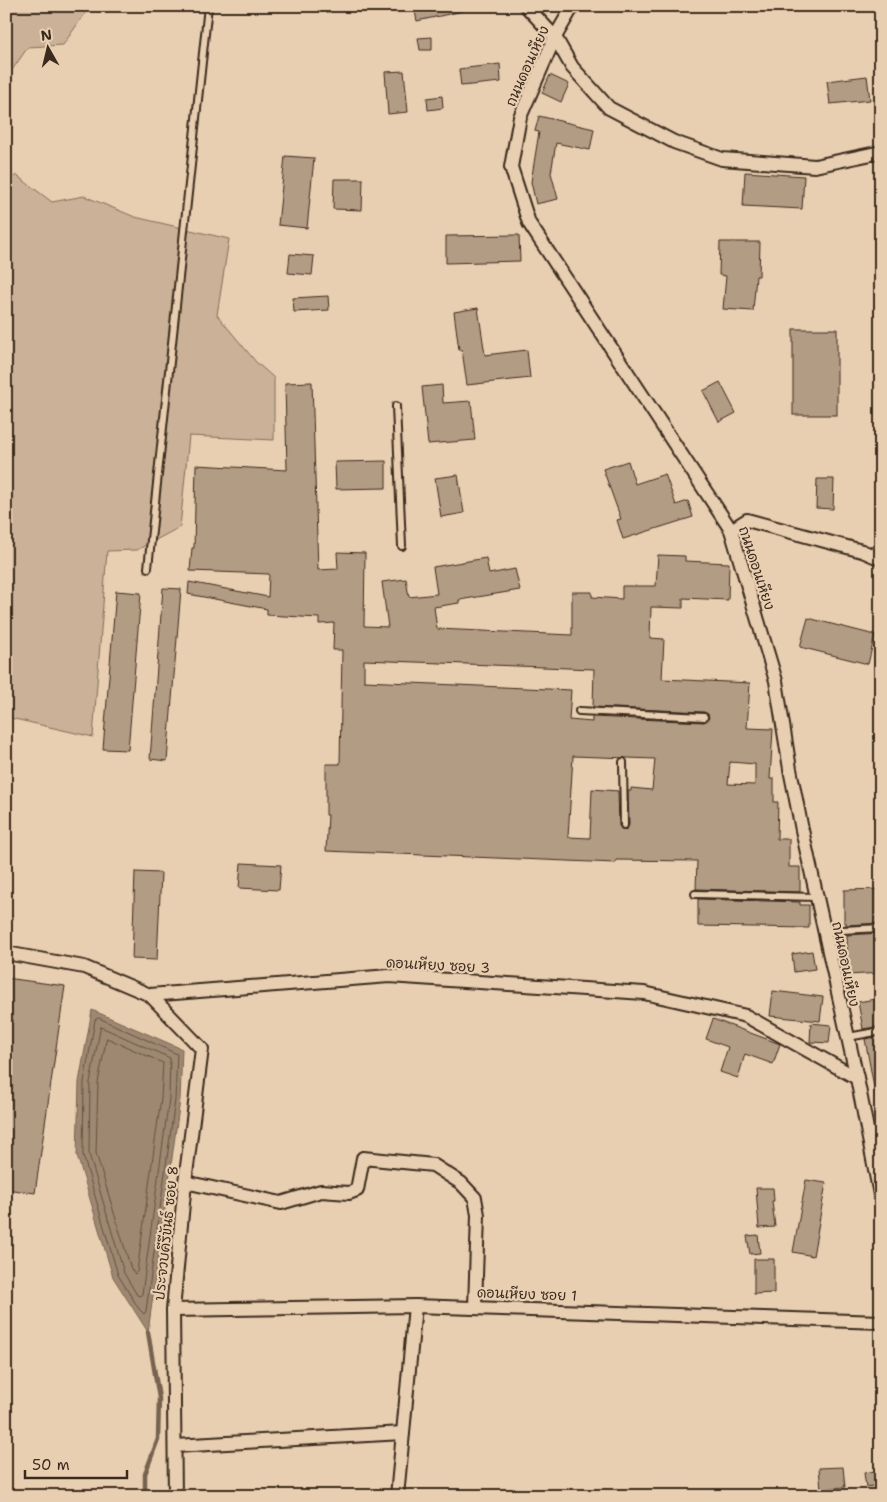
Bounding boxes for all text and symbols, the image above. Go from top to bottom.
north arrow [22,22,72,72]
street label: ถนนดอนเหียง [501,23,553,109]
text: N [39,25,53,45]
street label: ถนนดอนเหียง [735,524,779,612]
street label: ถนนดอนเหียง [828,920,864,1008]
street label: ดอนเหียง ซอย 3 [385,953,491,977]
street label: ประจวบคีรีขันธ์ ซอย 8 [150,1165,182,1301]
street label: ดอนเหียง ซอย 1 [477,1283,577,1305]
scale bar [25,1447,128,1479]
text: 50 m [32,1455,70,1475]

